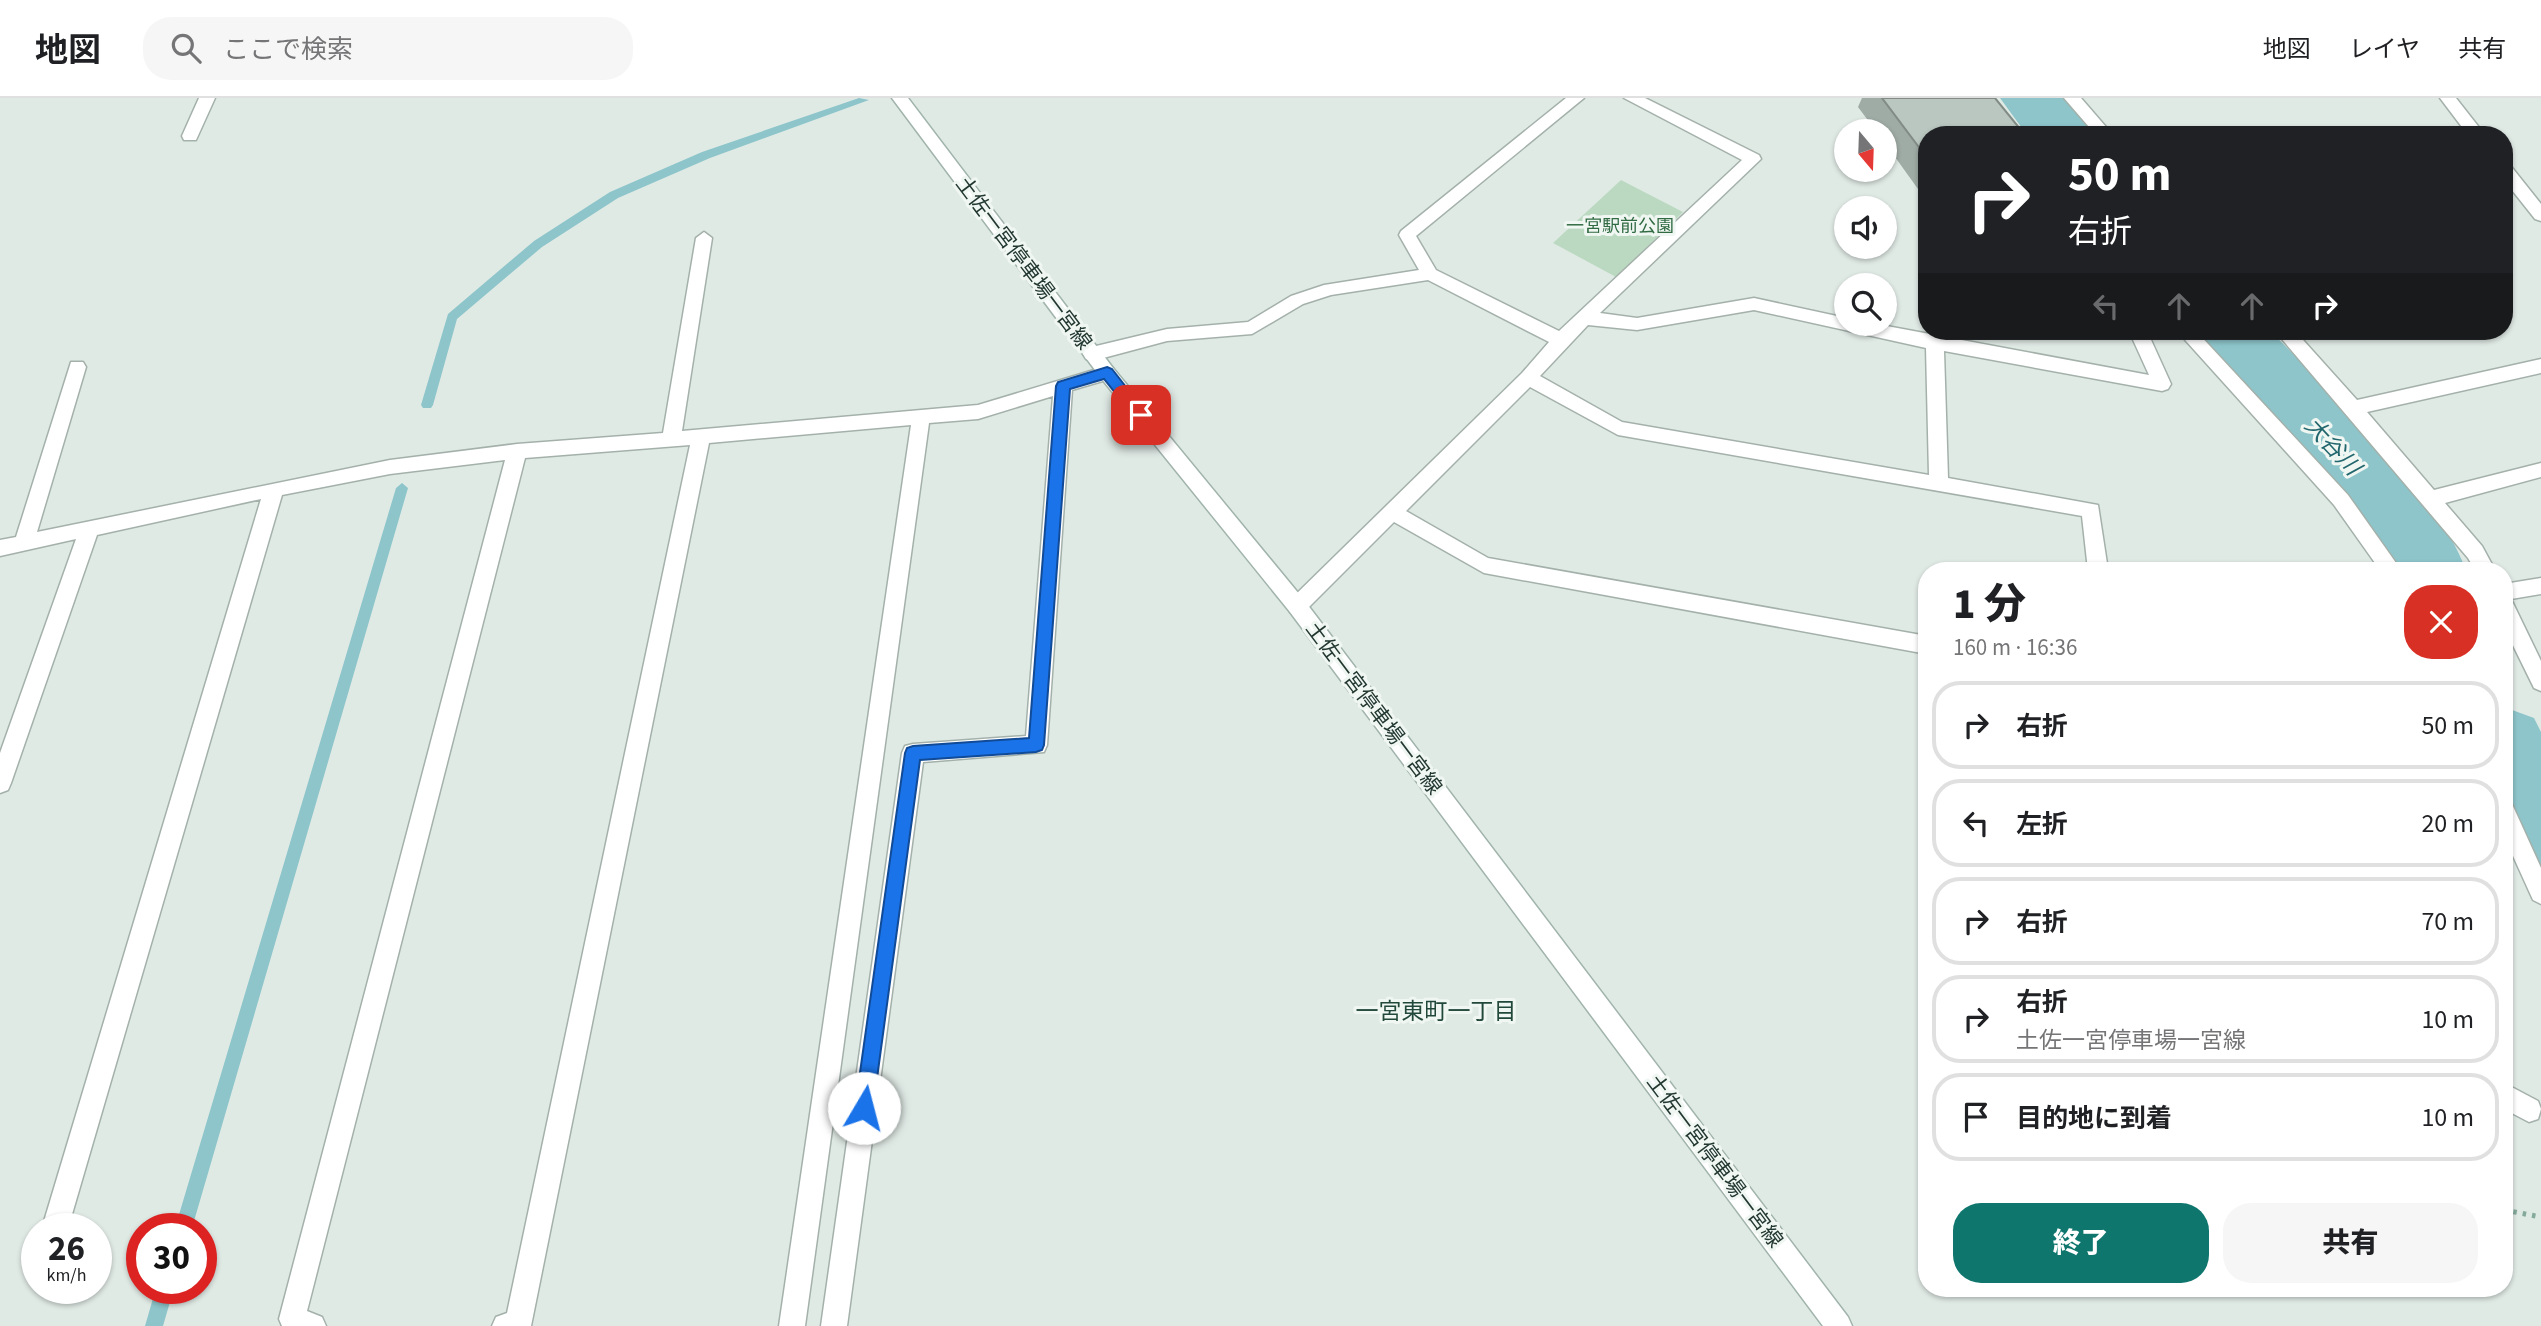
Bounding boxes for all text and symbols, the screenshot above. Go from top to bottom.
search box [143,17,633,80]
text: 地図 [35,27,101,74]
icon: search [167,29,205,67]
text: ここで検索 [223,31,353,68]
text: 地図 [2263,32,2311,67]
text: レイヤ [2349,32,2420,67]
text: 共有 [2458,32,2506,67]
north arrow [1834,119,1897,182]
map controls [1834,119,1897,336]
text: 50 m [2068,140,2172,210]
icon: right [1953,154,2044,245]
street label: 土佐一宮停車場一宮線 [949,170,1099,356]
button: sound [1834,196,1897,259]
text: 右折 [2068,209,2132,255]
park label: 一宮駅前公園 [1566,214,1674,239]
button: search [1834,273,1897,336]
icon: left [2087,287,2125,325]
icon: ahead [2160,287,2198,325]
icon: ahead [2233,287,2271,325]
icon: right [2306,287,2344,325]
pin [1111,385,1171,445]
icon: arrive [1122,396,1160,434]
water label: 大谷川 [2297,410,2370,485]
text: 1 分 [1953,575,2026,635]
button: close [2404,585,2478,659]
street label: 土佐一宮停車場一宮線 [1299,615,1449,801]
text: 160 m · 16:36 [1953,631,2077,664]
icon: right [1957,706,1995,744]
text: 50 m [2421,707,2474,744]
text: 右折 [2016,708,2068,745]
icon: left [1957,804,1995,842]
text: 20 m [2421,805,2474,842]
text: 左折 [2016,806,2068,843]
icon: right [1957,902,1995,940]
text: 70 m [2421,903,2474,940]
text: 右折 [2016,904,2068,941]
text: 右折 [2016,984,2068,1021]
district label: 一宮東町一丁目 [1356,995,1517,1028]
icon: right [1957,1000,1995,1038]
text: 10 m [2421,1001,2474,1038]
text: 土佐一宮停車場一宮線 [2016,1024,2246,1057]
street label: 土佐一宮停車場一宮線 [1640,1068,1790,1254]
position arrow [827,1071,901,1145]
icon: arrive [1957,1098,1995,1136]
text: 10 m [2421,1099,2474,1136]
text: 目的地に到着 [2016,1100,2172,1137]
button: 終了 [1953,1203,2209,1283]
button: 共有 [2223,1203,2478,1283]
speed limit sign: 30 [126,1213,217,1304]
text: 26 [48,1224,85,1274]
text: km/h [47,1263,86,1288]

